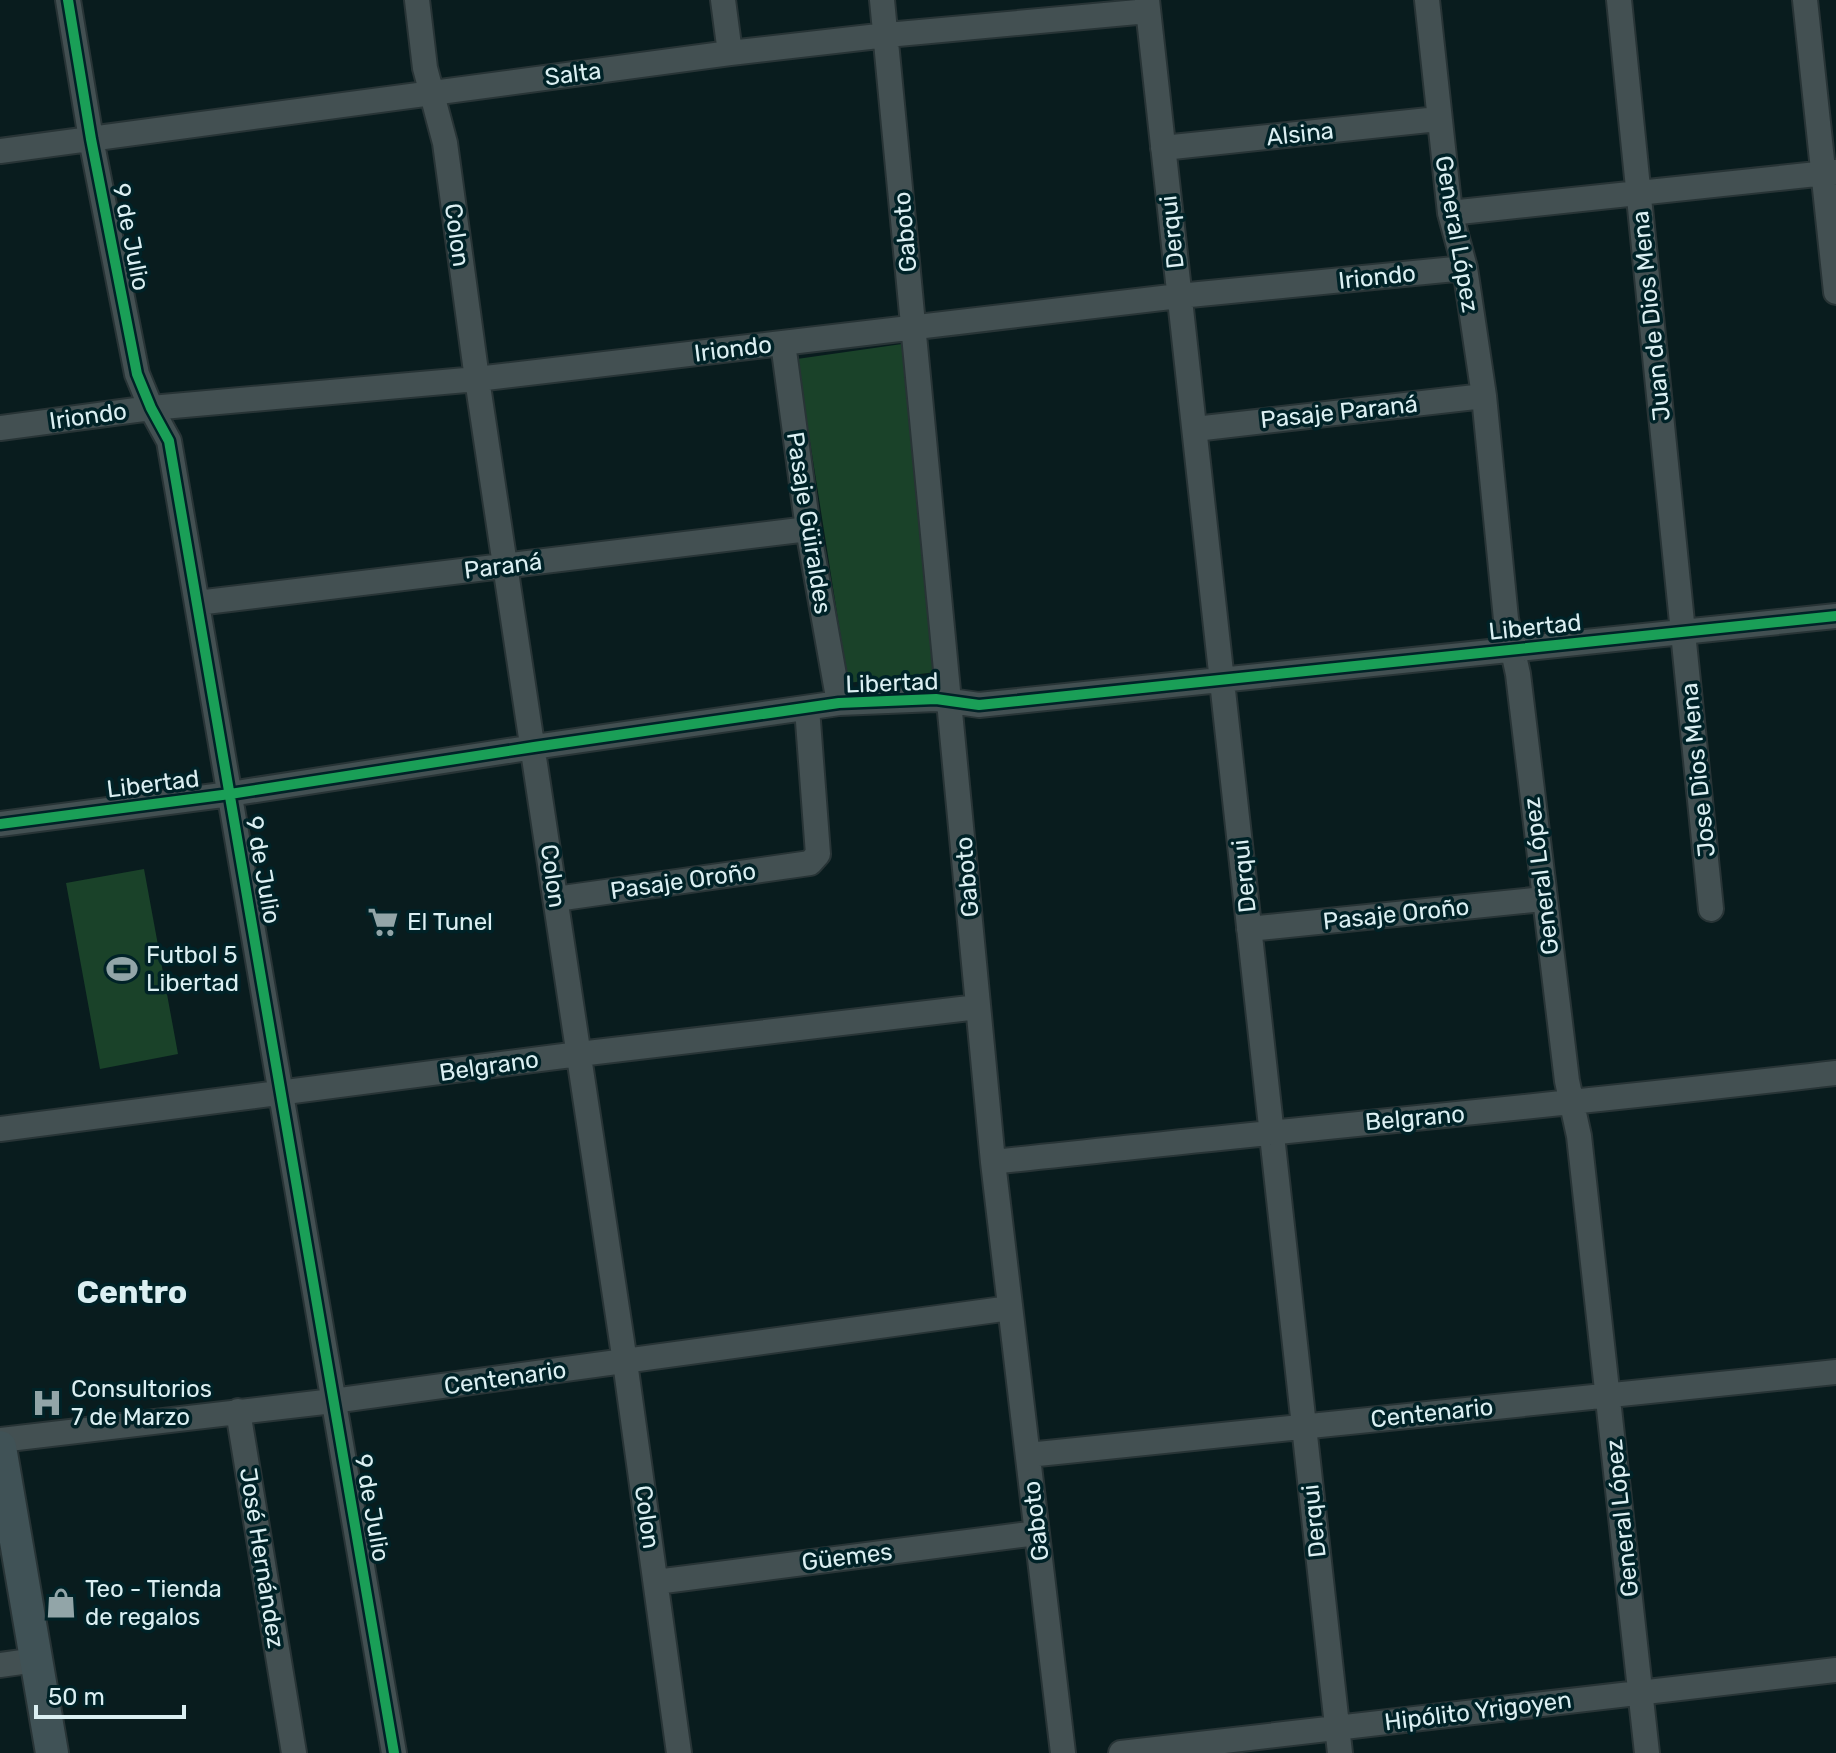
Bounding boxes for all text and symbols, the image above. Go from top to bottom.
street label: Salta [543,57,603,91]
street label: Alsina [1265,117,1335,151]
street label: General López [1429,153,1485,315]
street label: 9 de Julio [107,181,155,293]
street label: Gaboto [888,191,922,273]
street label: Derqui [1154,194,1190,270]
street label: Colon [439,201,475,269]
street label: Juan de Dios Mena [1626,209,1676,423]
street label: Iriondo [1337,259,1417,295]
street label: Iriondo [693,330,773,368]
street label: Pasaje Paraná [1259,390,1419,434]
street label: Iriondo [48,397,128,435]
street label: Pasaje Güiraldes [781,430,837,616]
street label: Paraná [462,547,544,585]
street label: Libertad [1487,608,1583,646]
street label: Libertad [845,667,939,699]
street label: Jose Dios Mena [1675,681,1721,859]
street label: Libertad [105,764,201,804]
street label: General López [1517,796,1565,956]
street label: 9 de Julio [240,814,286,926]
street label: Gaboto [950,836,984,918]
street label: Derqui [1226,838,1262,914]
street label: Colon [535,842,571,910]
street label: Pasaje Oroño [608,857,758,905]
street label: Pasaje Oroño [1322,892,1470,936]
supermarket icon: El Tunel [366,905,400,939]
place label: El Tunel [407,908,493,936]
place label: Futbol 5 Libertad [146,941,239,997]
sports icon: Futbol 5 Libertad [105,952,139,986]
street label: Belgrano [437,1045,541,1087]
street label: Belgrano [1364,1100,1466,1136]
district label: Centro [77,1273,187,1311]
street label: Centenario [442,1356,568,1400]
place label: Consultorios 7 de Marzo [71,1375,212,1431]
hospital icon: Consultorios 7 de Marzo [30,1386,64,1420]
street label: Centenario [1369,1393,1495,1433]
street label: General López [1600,1438,1644,1598]
street label: 9 de Julio [349,1452,395,1564]
street label: José Hernández [234,1466,290,1650]
street label: Gaboto [1017,1479,1055,1563]
street label: Colon [629,1483,665,1551]
street label: Derqui [1296,1483,1332,1559]
street label: Güemes [800,1538,894,1576]
place label: Teo - Tienda de regalos [85,1575,222,1631]
shop icon: Teo - Tienda de regalos [44,1586,78,1620]
scale bar [36,1669,184,1719]
text: 50 m [48,1683,105,1711]
street label: Hipólito Yrigoyen [1383,1686,1573,1736]

